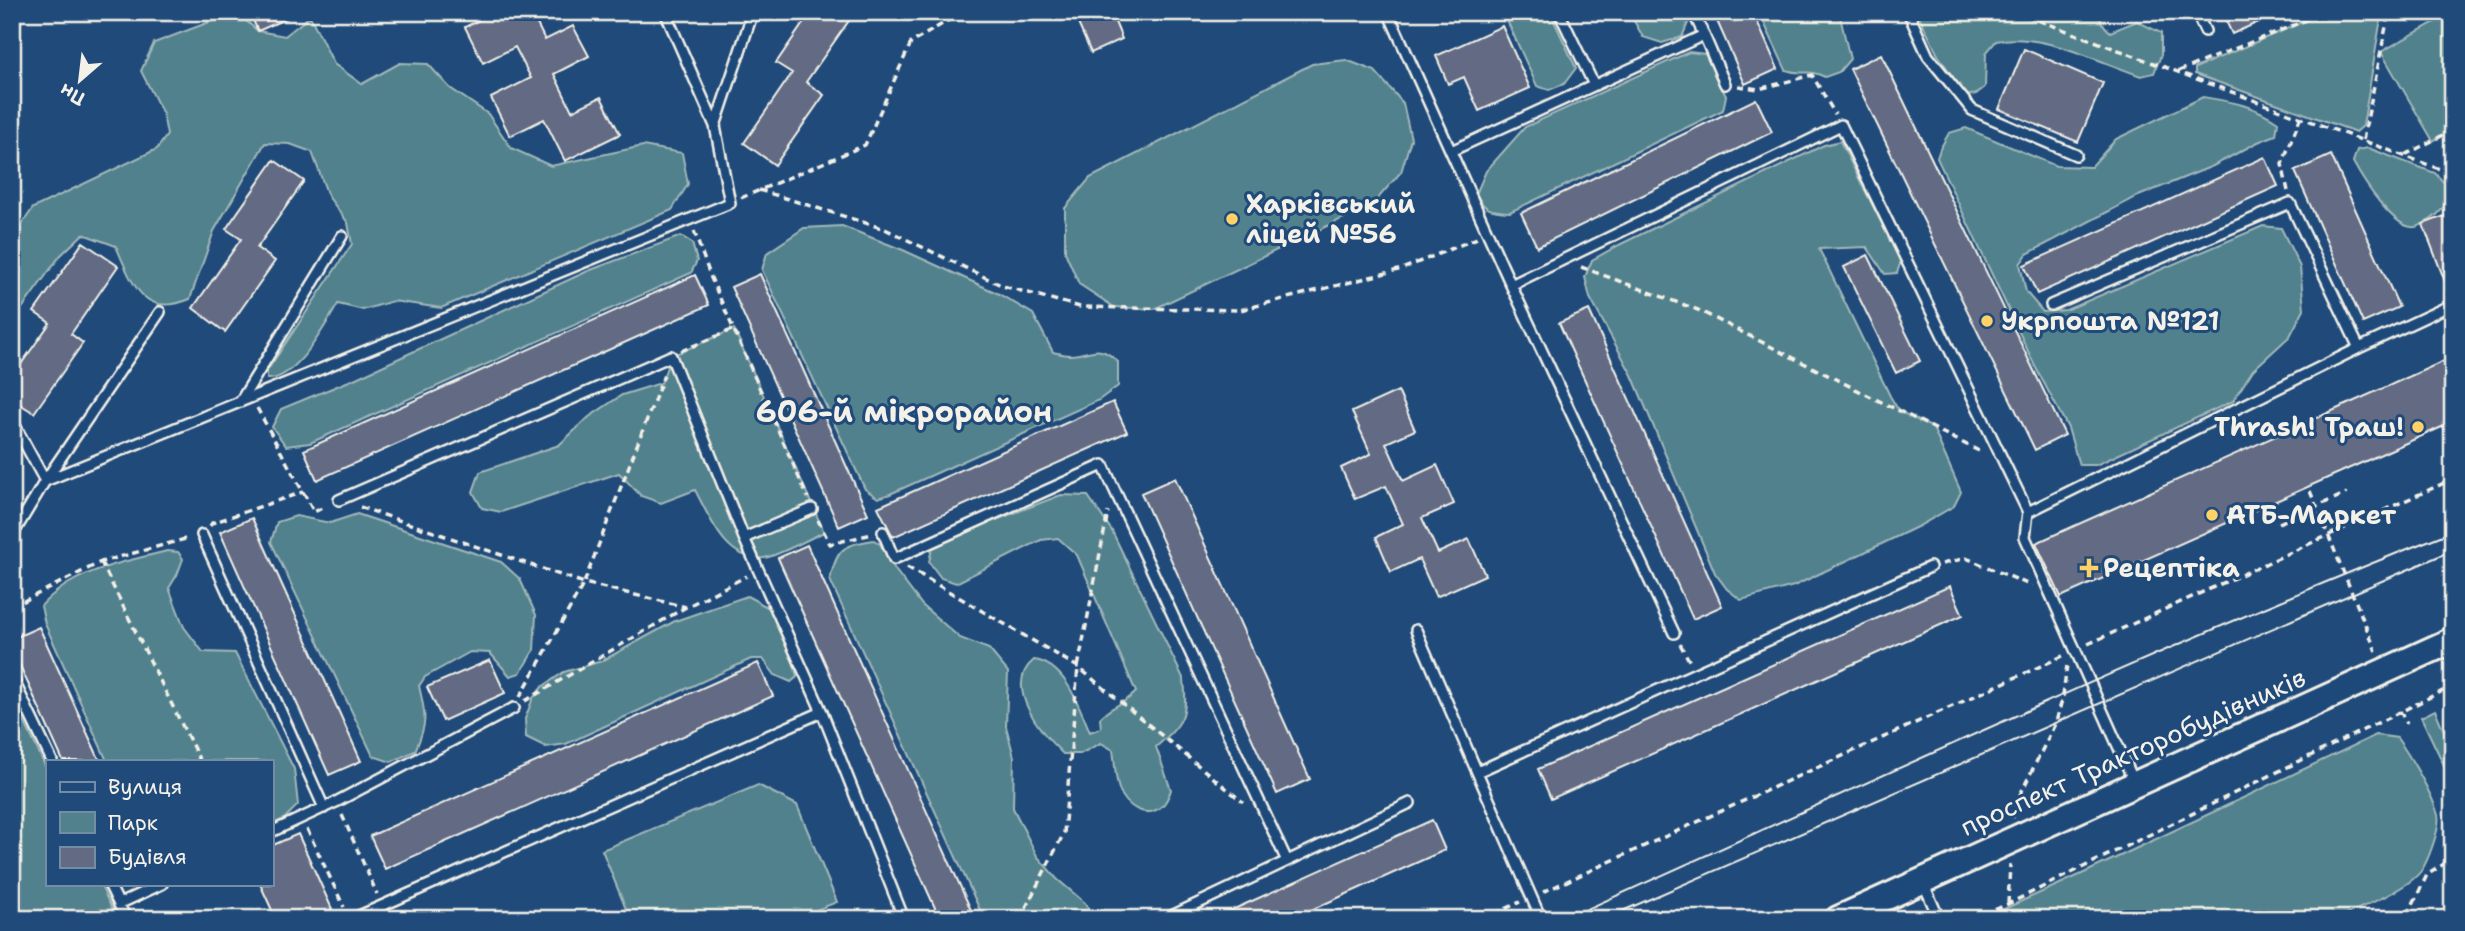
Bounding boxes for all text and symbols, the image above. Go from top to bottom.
north arrow [46,46,116,116]
text: Пн [55,78,89,111]
place label: Харківський ліцей №56 [1246,186,1415,251]
marker: Харківський ліцей №56 [1224,211,1240,227]
place label: Укрпошта №121 [2001,303,2220,338]
marker: Укрпошта №121 [1979,313,1995,329]
district label: 606-й мікрорайон [756,391,1052,432]
place label: Thrash! Траш! [2214,409,2404,444]
marker: Thrash! Траш! [2410,419,2426,435]
place label: АТБ-Маркет [2226,497,2396,532]
marker: АТБ-Маркет [2204,507,2220,523]
place label: Рецептіка [2103,550,2240,585]
marker: Рецептіка [2081,560,2097,576]
street label: проспект Тракторобудівників [1954,659,2311,844]
legend [46,760,273,886]
text: Вулиця [108,773,182,801]
text: Парк [108,809,158,837]
text: Будівля [108,843,187,871]

